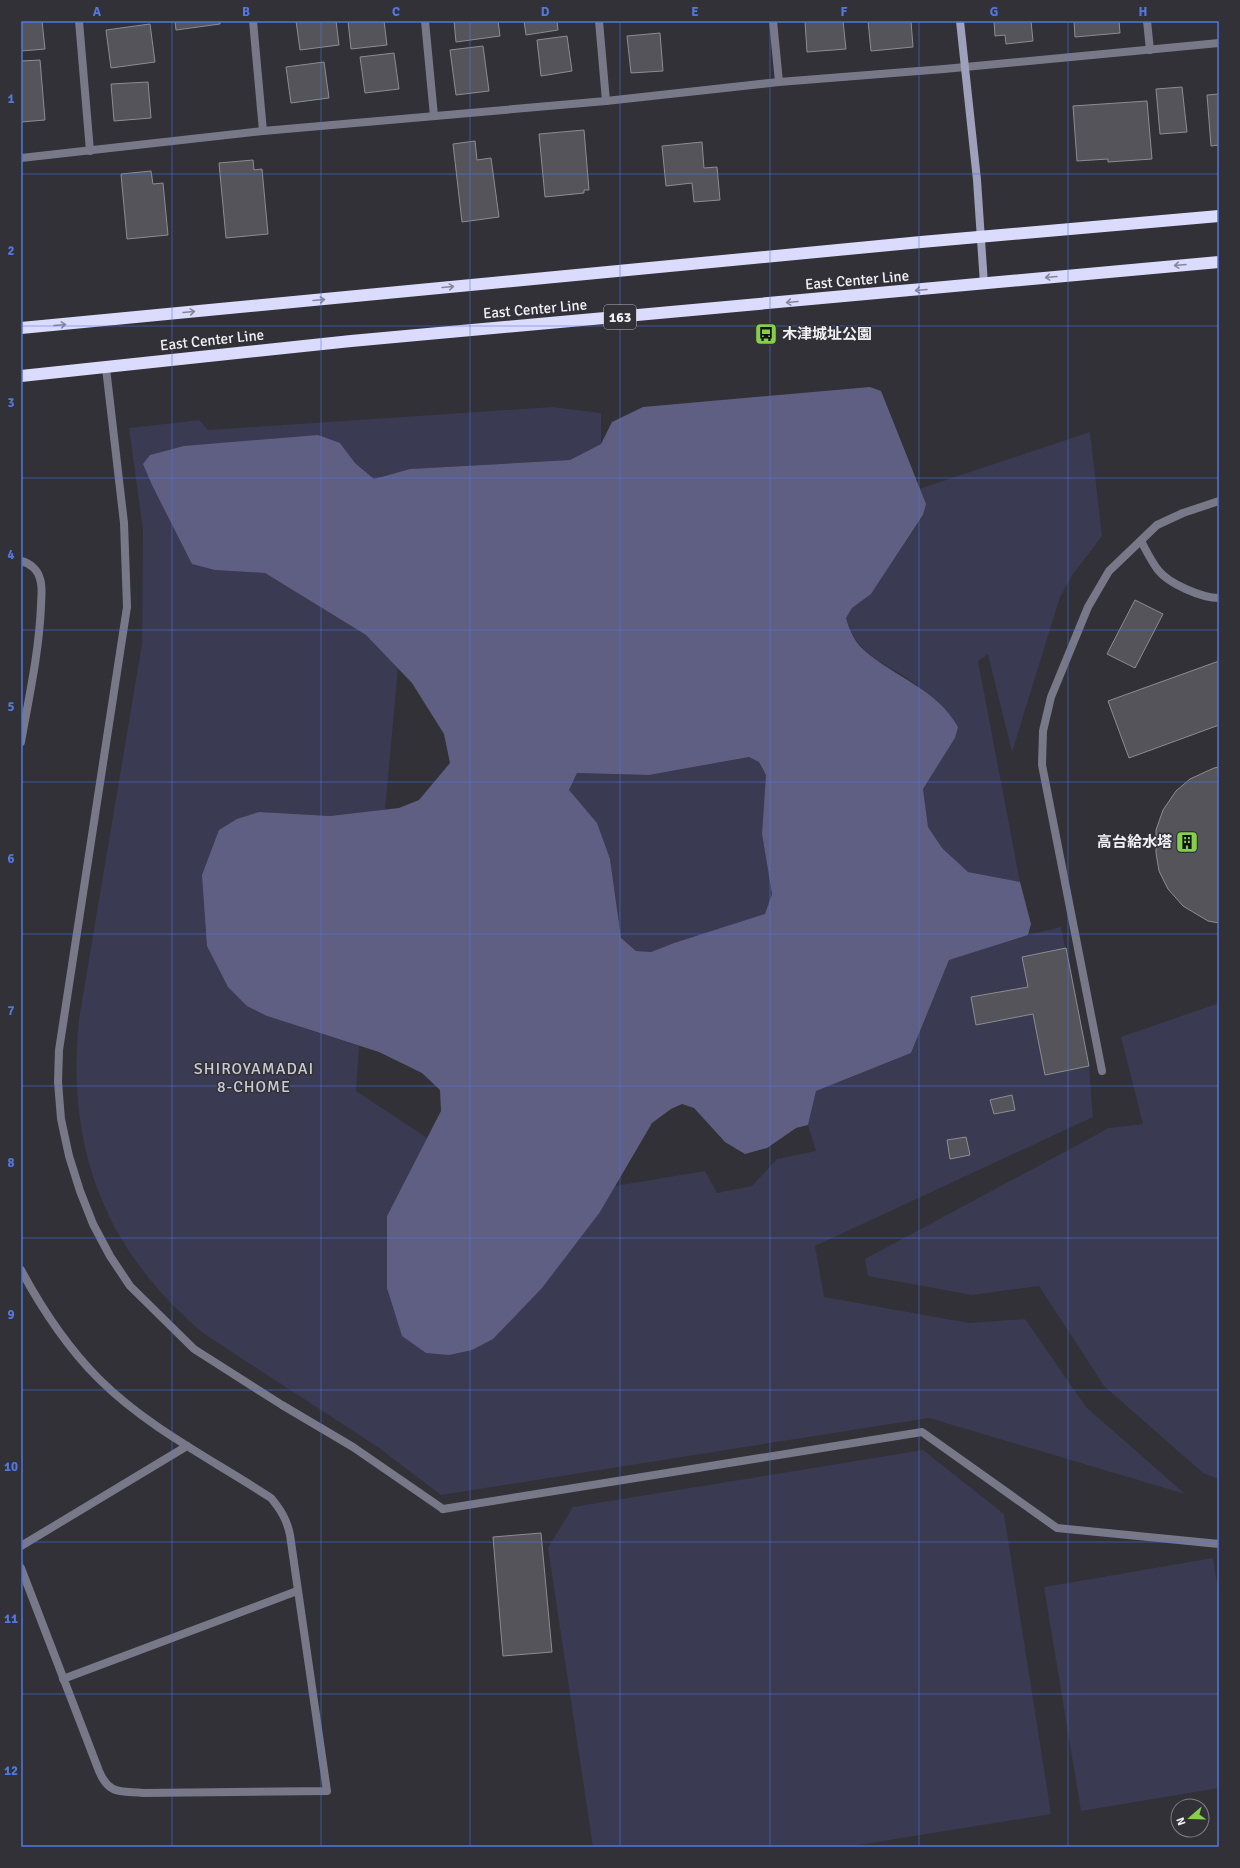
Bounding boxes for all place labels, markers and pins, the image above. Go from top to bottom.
bus stop icon: 木津城址公園 [753,321,779,347]
place label: 木津城址公園 [782,325,872,343]
building icon: 高台給水塔 [1174,829,1200,855]
place label: 高台給水塔 [1097,833,1172,851]

